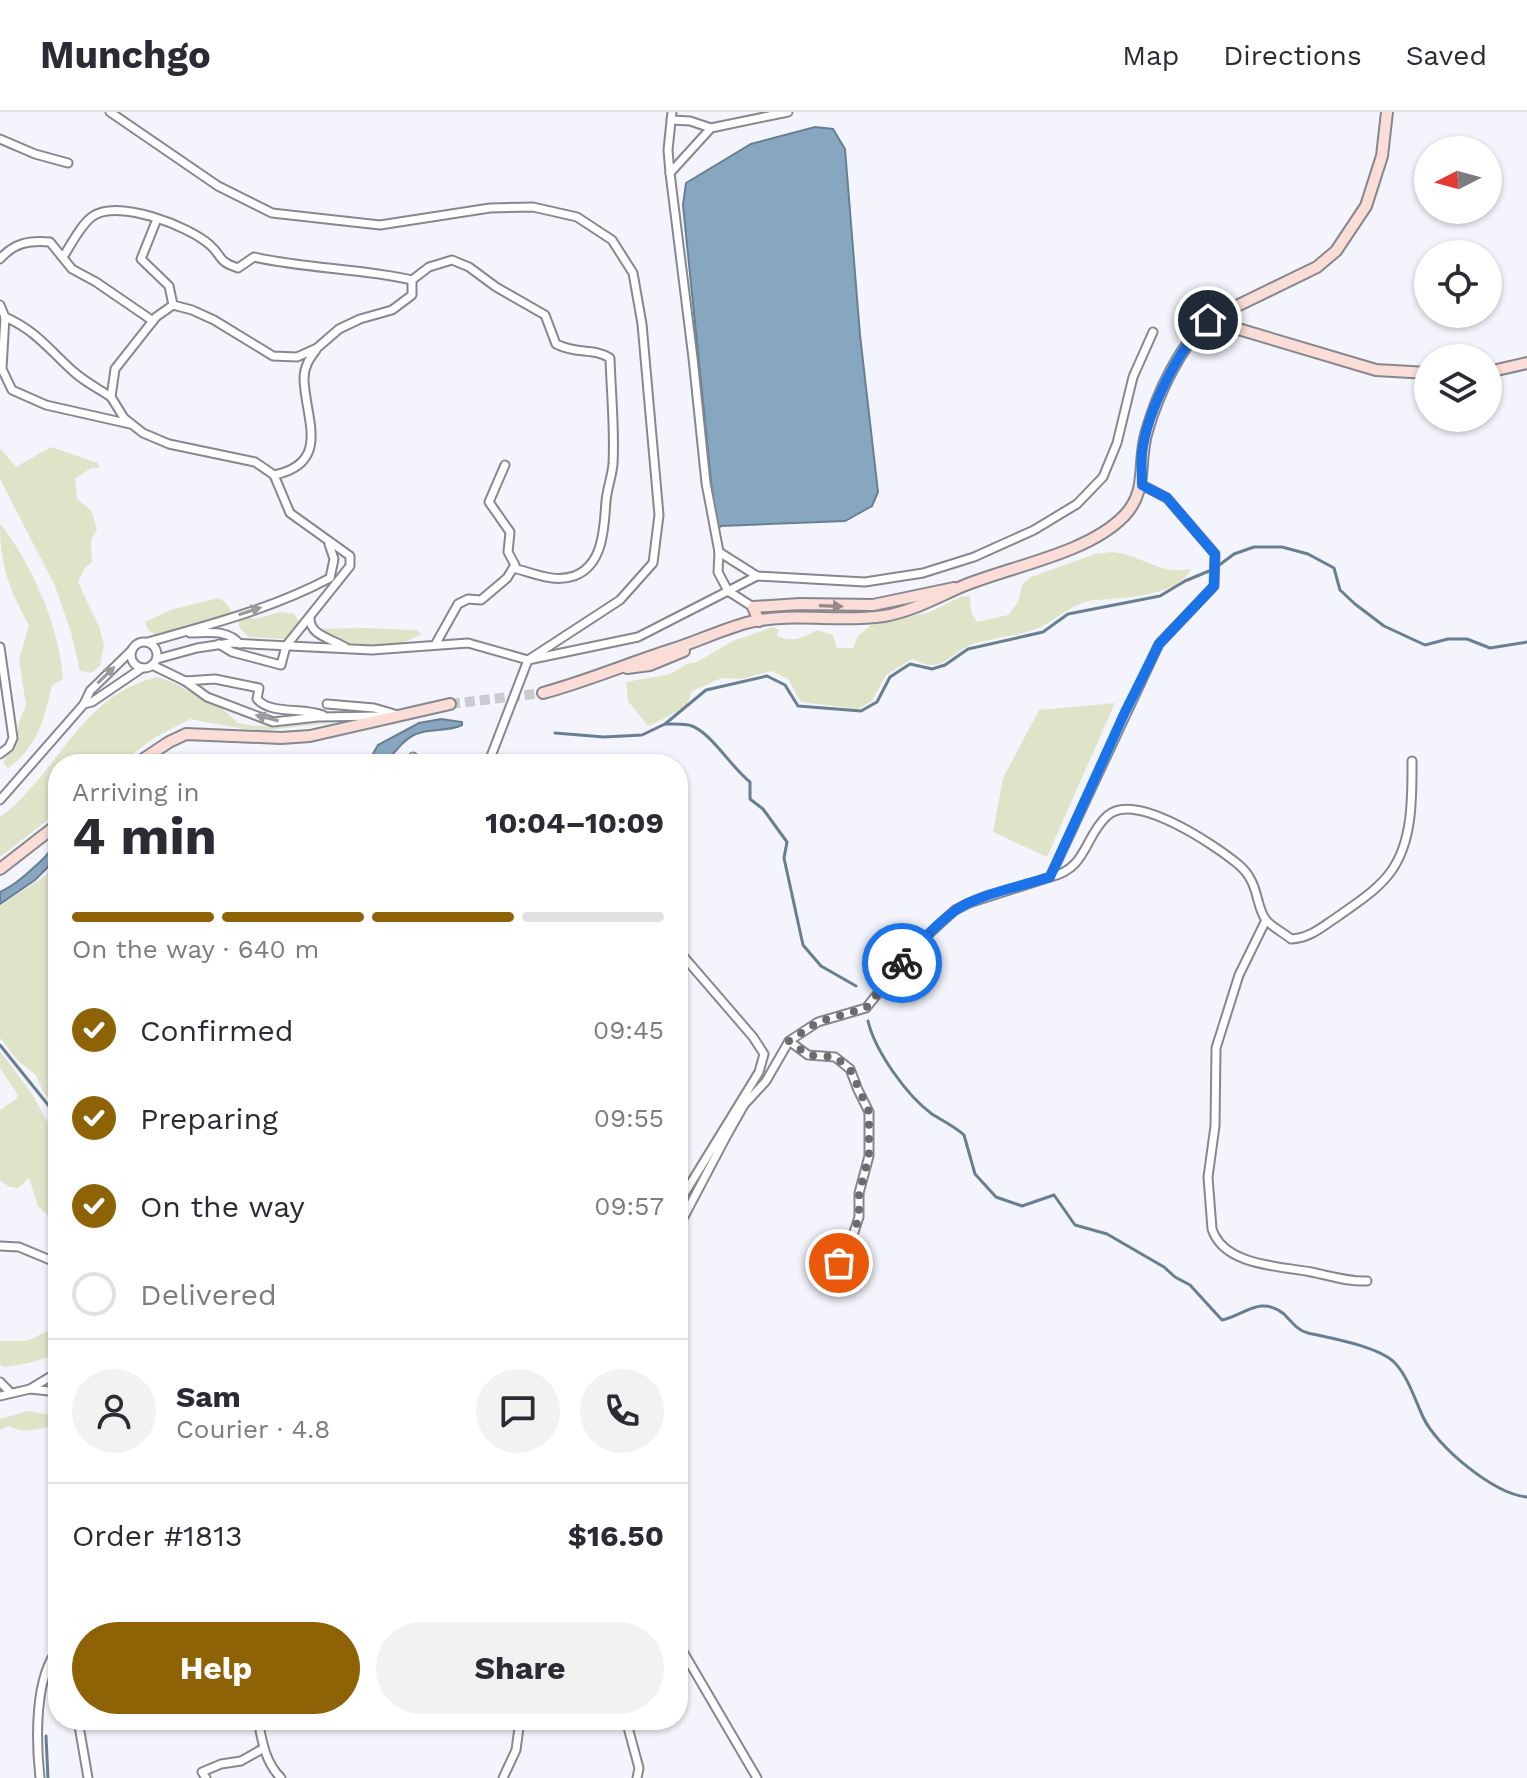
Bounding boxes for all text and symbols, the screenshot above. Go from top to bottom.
text: Munchgo [40,33,211,77]
text: Map [1122,39,1179,72]
text: Directions [1223,39,1362,72]
text: Saved [1406,39,1487,72]
north arrow [1414,136,1502,224]
map controls [1414,136,1502,432]
button: locate [1414,240,1502,328]
pin [1174,286,1242,354]
icon: home [1186,298,1230,342]
button: layers [1414,344,1502,432]
one-way arrow [819,599,844,612]
one-way arrow [238,604,262,616]
one-way arrow [96,667,115,685]
one-way arrow [254,711,279,723]
text: Arriving in [72,777,200,807]
text: 10:04–10:09 [485,805,664,840]
text: 4 min [72,806,217,867]
courier [862,923,942,1003]
text: On the way · 640 m [72,934,319,964]
icon: bike [880,941,924,985]
icon: check [72,1008,116,1052]
text: Confirmed [140,1013,294,1048]
text: 09:45 [593,1015,664,1045]
icon: check [72,1096,116,1140]
text: Preparing [140,1101,278,1136]
text: 09:55 [594,1103,664,1133]
icon: check [72,1184,116,1228]
text: On the way [140,1189,305,1224]
text: 09:57 [594,1191,664,1221]
pin [805,1229,873,1297]
icon: bag [817,1241,861,1285]
text: Delivered [140,1277,277,1312]
button: person [72,1369,156,1453]
button: chat [476,1369,560,1453]
button: phone [580,1369,664,1453]
text: Sam [176,1379,241,1414]
text: Courier · 4.8 [176,1414,330,1444]
text: Order #1813 [72,1518,243,1553]
text: $16.50 [568,1518,664,1553]
button: Help [72,1622,360,1714]
button: Share [376,1622,664,1714]

